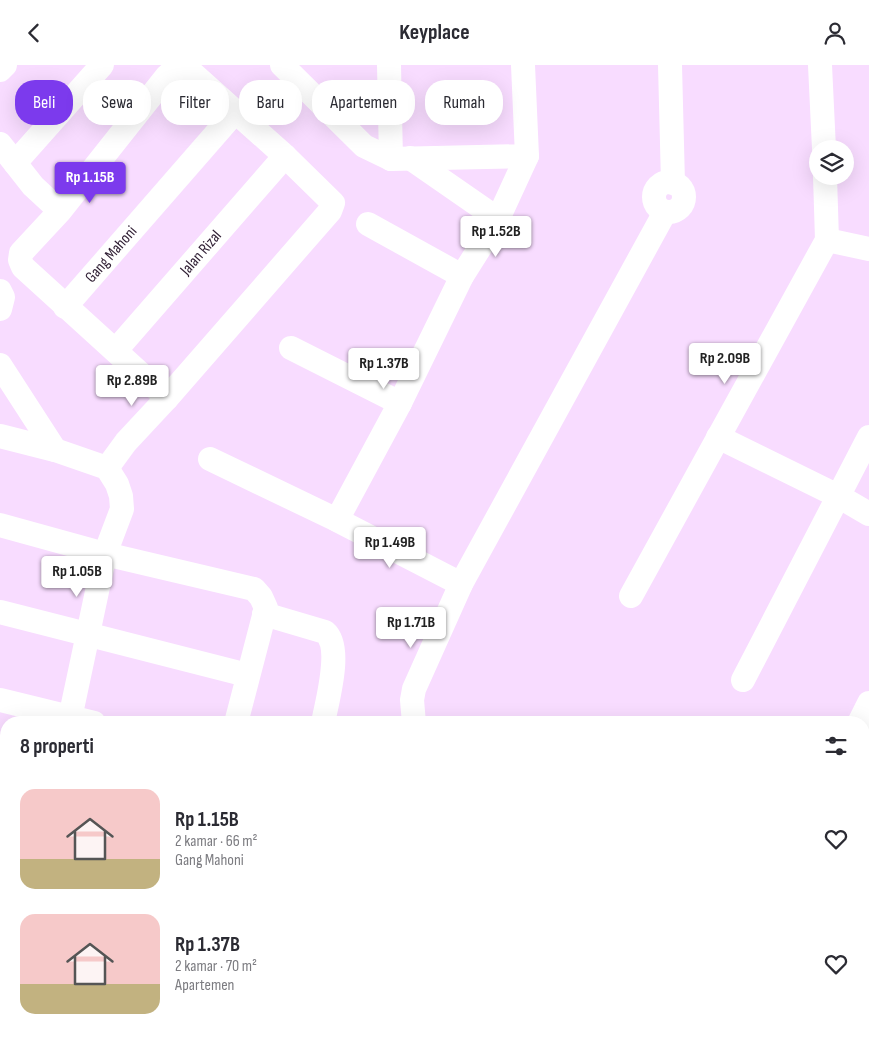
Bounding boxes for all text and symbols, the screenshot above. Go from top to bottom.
icon: back [20,19,48,47]
text: Keyplace [399,19,470,46]
icon: person [821,19,849,47]
chip: Beli [15,80,73,125]
chip: Sewa [83,80,151,125]
chip: Filter [161,80,229,125]
chip: Baru [239,80,302,125]
chip: Apartemen [312,80,415,125]
chip: Rumah [425,80,503,125]
map controls [809,140,854,185]
button: layers [809,140,854,185]
pin: Rp 1.15B [38,161,142,204]
text: Rp 1.15B [66,168,114,187]
pin: Rp 1.52B [444,215,548,258]
street label: Gang Mahoni [81,222,141,286]
text: Rp 1.52B [471,222,521,241]
street label: Jalan Rizal [175,226,225,280]
pin: Rp 2.09B [673,343,777,385]
pin: Rp 1.37B [332,347,436,390]
text: Rp 2.09B [700,349,750,368]
text: Rp 1.37B [359,354,409,373]
pin: Rp 2.89B [80,365,184,407]
text: Rp 2.89B [107,371,157,390]
pin: Rp 1.49B [338,527,442,569]
text: Rp 1.49B [365,533,415,552]
pin: Rp 1.05B [25,555,129,598]
text: Rp 1.05B [52,562,102,581]
pin: Rp 1.71B [359,607,463,649]
text: Rp 1.71B [387,613,435,632]
icon: filters [822,732,850,760]
text: 8 properti [20,734,94,759]
text: Rp 1.15B [175,807,239,832]
icon: home [60,809,120,869]
icon: heart [822,825,850,853]
text: 2 kamar · 66 m² [175,832,258,851]
text: Gang Mahoni [175,851,244,870]
text: Rp 1.37B [175,932,240,957]
icon: home [60,934,120,994]
icon: heart [822,950,850,978]
text: 2 kamar · 70 m² [175,957,257,976]
text: Apartemen [175,976,234,995]

